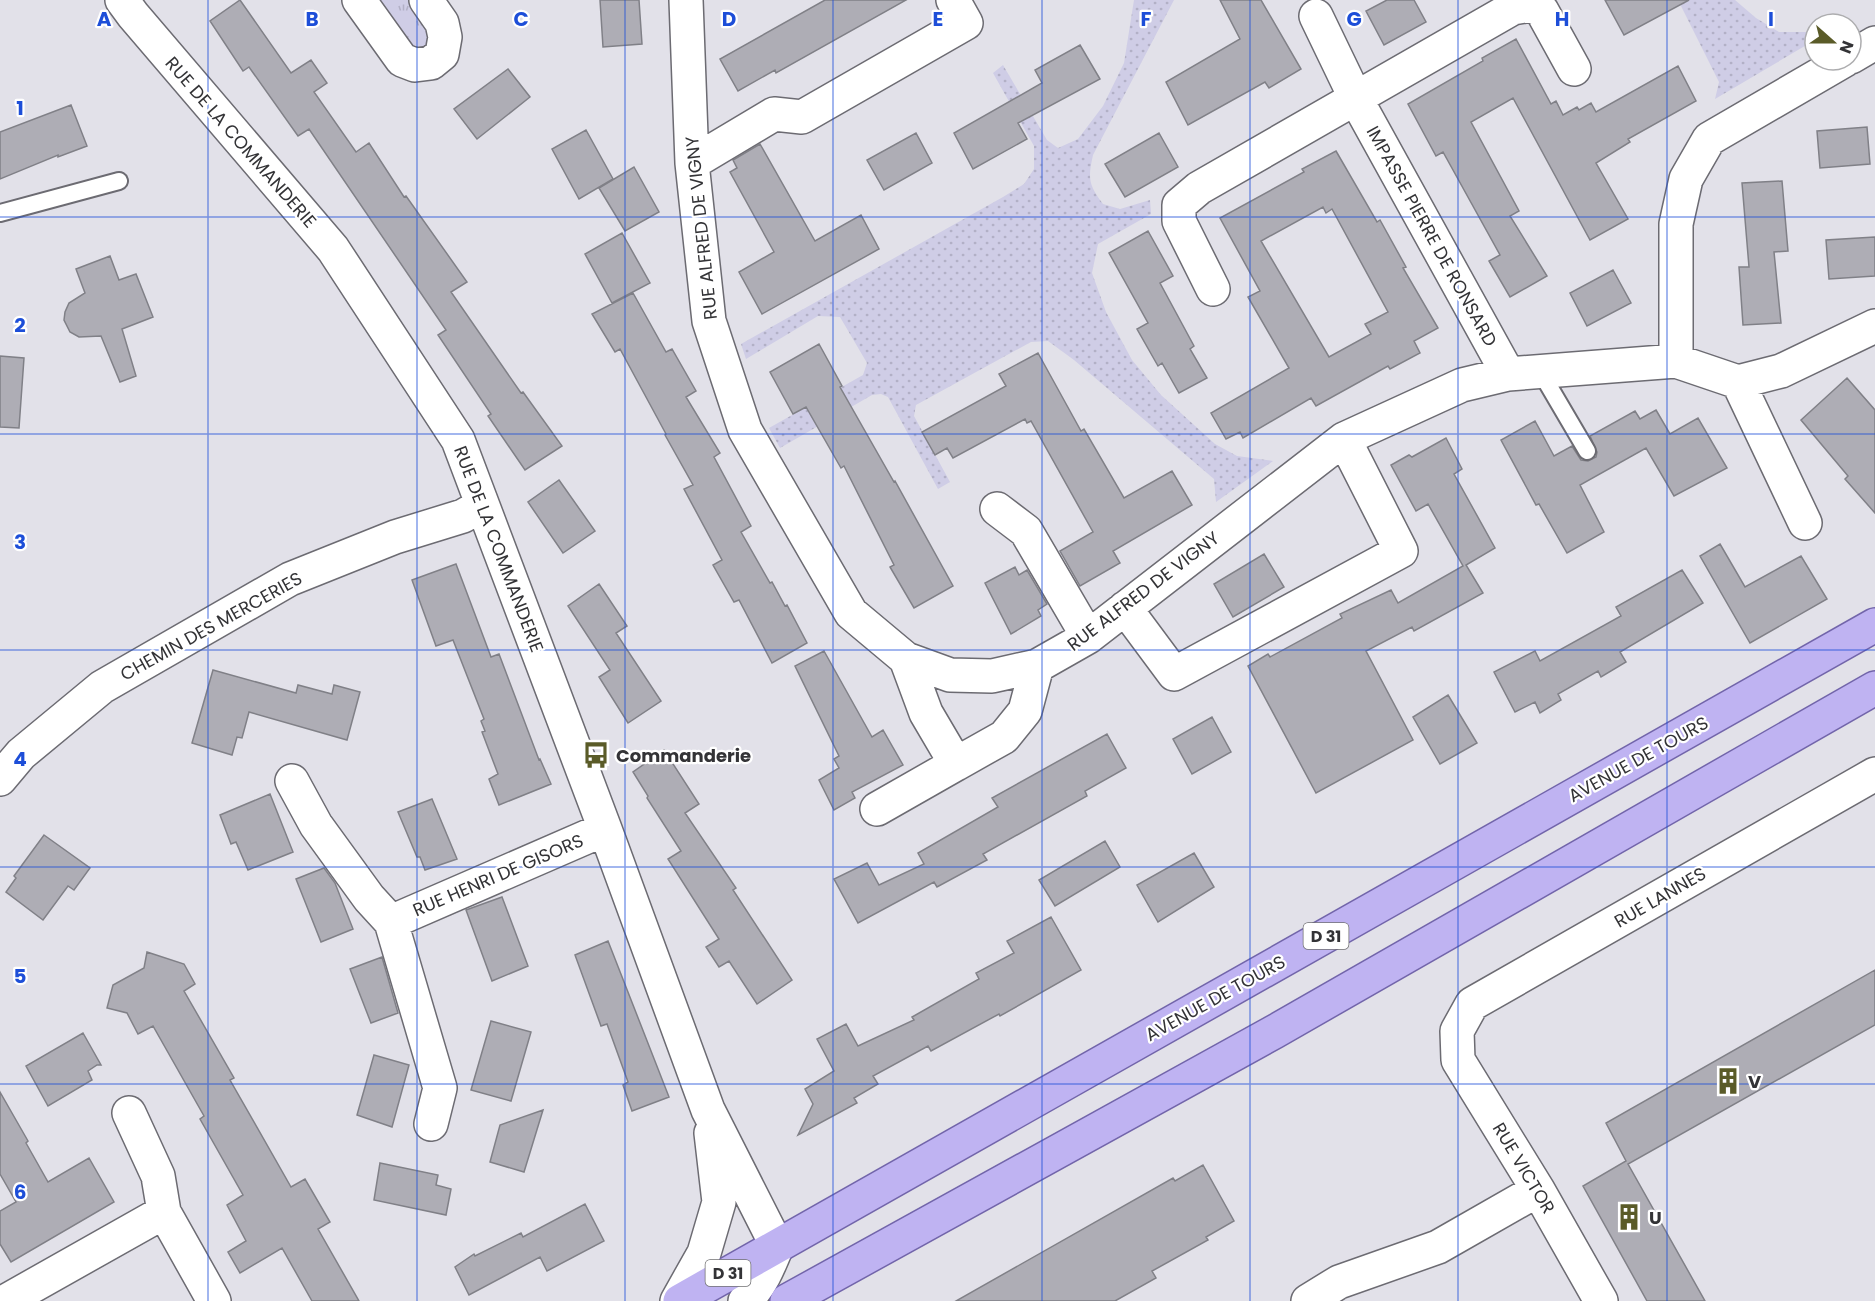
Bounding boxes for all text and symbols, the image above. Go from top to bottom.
text: A [97,5,112,33]
text: B [305,5,319,33]
text: C [513,5,529,33]
text: D [722,5,736,33]
text: E [933,5,943,33]
text: F [1141,5,1152,33]
text: G [1346,5,1362,33]
text: H [1555,5,1569,33]
text: I [1768,5,1774,33]
north arrow [1803,12,1863,72]
text: N [1834,37,1859,57]
street label: RUE DE LA COMMANDERIE [160,51,322,233]
text: 1 [16,94,24,122]
street label: IMPASSE PIERRE DE RONSARD [1361,121,1503,351]
street label: RUE ALFRED DE VIGNY [679,135,723,321]
text: 2 [14,311,26,339]
street label: RUE DE LA COMMANDERIE [448,442,550,656]
street label: RUE ALFRED DE VIGNY [1062,525,1225,656]
text: 3 [14,528,26,556]
street label: CHEMIN DES MERCERIES [116,566,306,686]
street label: AVENUE DE TOURS [1563,710,1713,808]
bus stop icon: Commanderie [581,740,611,770]
place label: Commanderie [616,743,751,768]
text: 4 [13,745,27,773]
street label: RUE HENRI DE GISORS [409,828,587,922]
street label: RUE LANNES [1610,861,1710,933]
road number: D 31 [1304,923,1348,949]
street label: AVENUE DE TOURS [1140,949,1290,1047]
text: 5 [14,962,27,990]
building icon: V [1713,1066,1743,1096]
place label: V [1748,1069,1761,1094]
street label: RUE VICTOR [1487,1118,1561,1218]
text: 6 [14,1178,26,1206]
building icon: U [1614,1202,1644,1232]
place label: U [1649,1205,1662,1230]
road number: D 31 [706,1260,750,1286]

